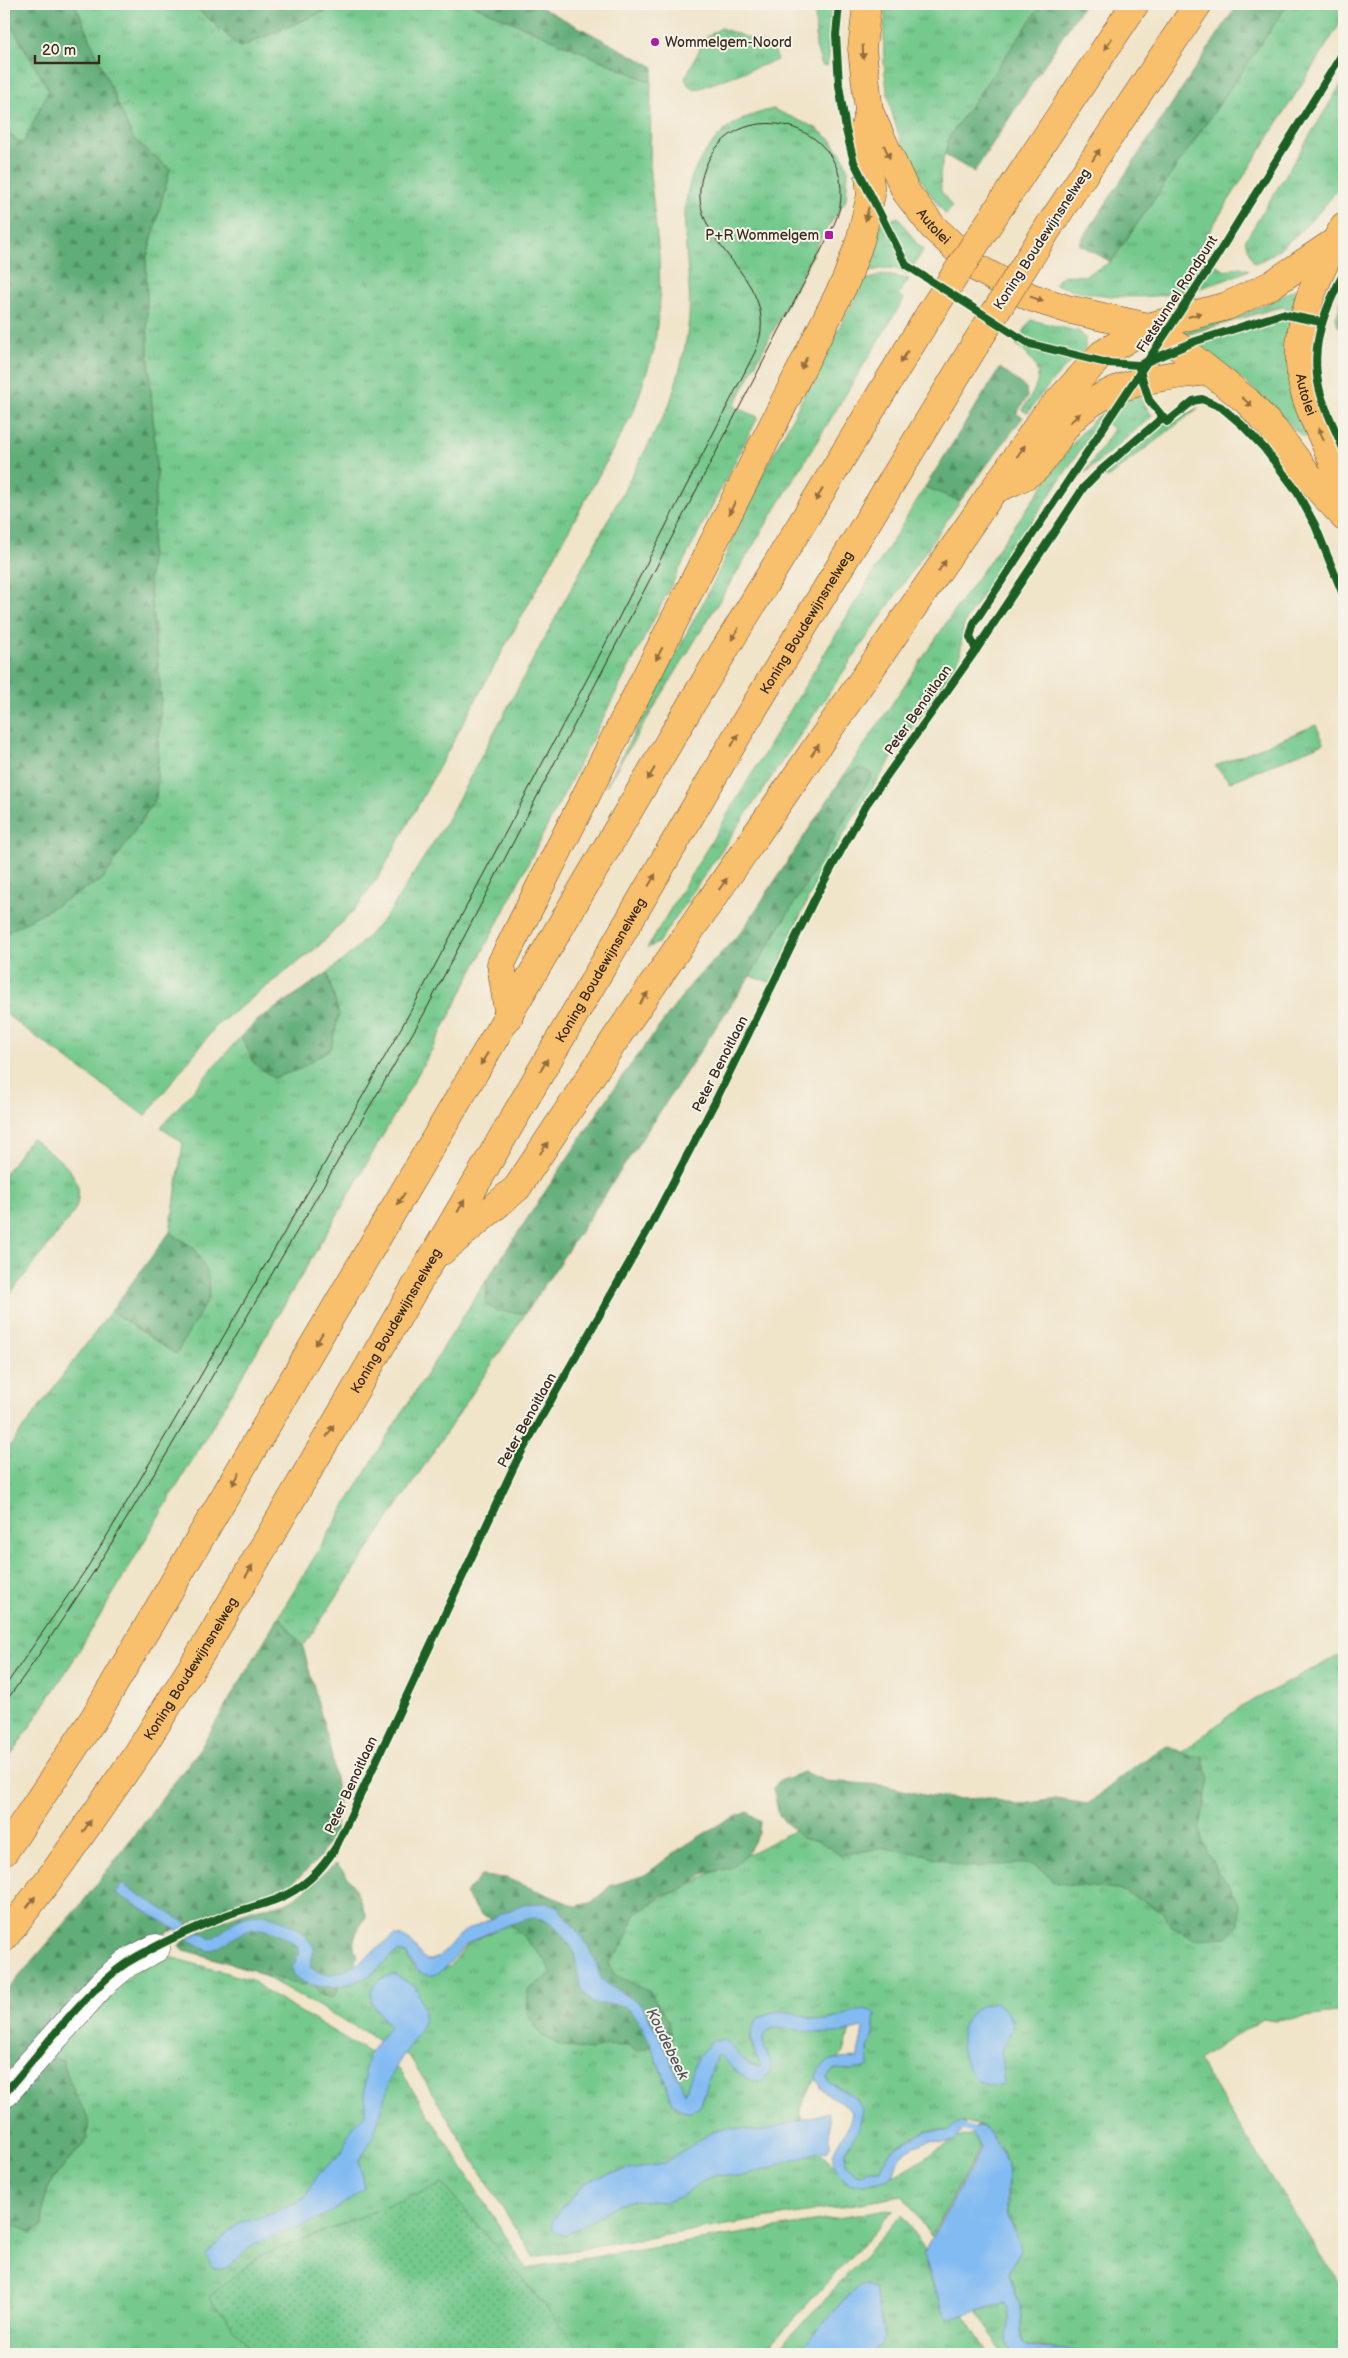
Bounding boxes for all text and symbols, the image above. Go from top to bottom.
scale bar [35,32,99,64]
place label: Wommelgem-Noord [665,34,792,51]
marker: Wommelgem-Noord [649,36,661,48]
one-way arrow [1103,38,1113,51]
text: 20 m [42,41,76,60]
one-way arrow [859,45,867,61]
one-way arrow [883,145,891,159]
one-way arrow [1091,149,1101,162]
street label: Koning Boudewijnsnelweg [990,165,1094,313]
street label: Autolei [913,205,954,248]
one-way arrow [863,206,871,221]
place label: P+R Wommelgem [705,227,819,244]
marker: P+R Wommelgem [823,229,835,241]
street label: Fietstunnel Rondpunt [1133,232,1221,356]
one-way arrow [1029,296,1044,303]
one-way arrow [1187,310,1202,318]
one-way arrow [900,350,909,363]
one-way arrow [800,356,808,370]
street label: Autolei [1292,372,1320,418]
one-way arrow [1241,396,1253,408]
one-way arrow [1069,412,1081,424]
one-way arrow [1317,426,1325,441]
one-way arrow [1016,444,1026,458]
one-way arrow [815,489,824,502]
one-way arrow [728,501,736,516]
street label: Koning Boudewijnsnelweg [756,547,856,697]
one-way arrow [937,559,947,573]
one-way arrow [730,628,739,641]
one-way arrow [655,647,663,661]
street label: Peter Benoitlaan [881,662,955,758]
one-way arrow [730,733,739,746]
one-way arrow [810,744,820,757]
one-way arrow [647,767,656,780]
one-way arrow [648,873,657,887]
one-way arrow [718,877,728,891]
street label: Koning Boudewijnsnelweg [551,894,649,1045]
one-way arrow [639,991,649,1005]
street label: Peter Benoitlaan [688,1013,752,1115]
one-way arrow [479,1053,488,1066]
one-way arrow [539,1059,548,1072]
one-way arrow [539,1141,548,1154]
one-way arrow [397,1193,406,1206]
one-way arrow [457,1199,466,1212]
street label: Koning Boudewijnsnelweg [347,1245,445,1396]
one-way arrow [314,1333,323,1346]
street label: Peter Benoitlaan [494,1370,560,1470]
one-way arrow [326,1424,335,1437]
one-way arrow [232,1473,241,1486]
one-way arrow [245,1564,253,1579]
street label: Koning Boudewijnsnelweg [140,1594,241,1743]
street label: Peter Benoitlaan [321,1733,381,1836]
one-way arrow [82,1820,92,1833]
one-way arrow [26,1896,37,1909]
water label: Koudebeek [642,2005,693,2083]

